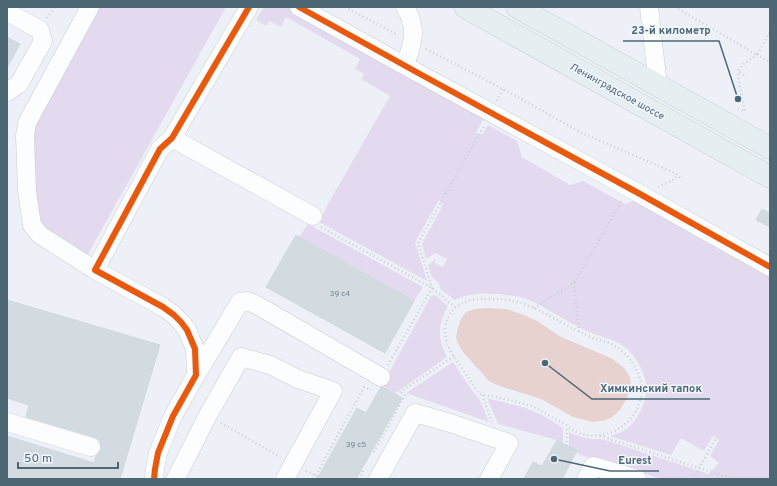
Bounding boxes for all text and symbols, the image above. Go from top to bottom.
callout: 23-й километр [623,18,719,41]
text: 23-й километр [631,24,711,38]
street label: Ленинградское шоссе [567,61,667,123]
house number: 39 с4 [330,289,350,299]
callout: Химкинский тапок [592,376,710,399]
text: Химкинский тапок [600,382,702,396]
house number: 39 с5 [346,440,366,450]
scale bar [18,444,118,470]
callout: Eurest [610,448,659,471]
text: 50 m [24,451,52,467]
text: Eurest [618,454,652,468]

